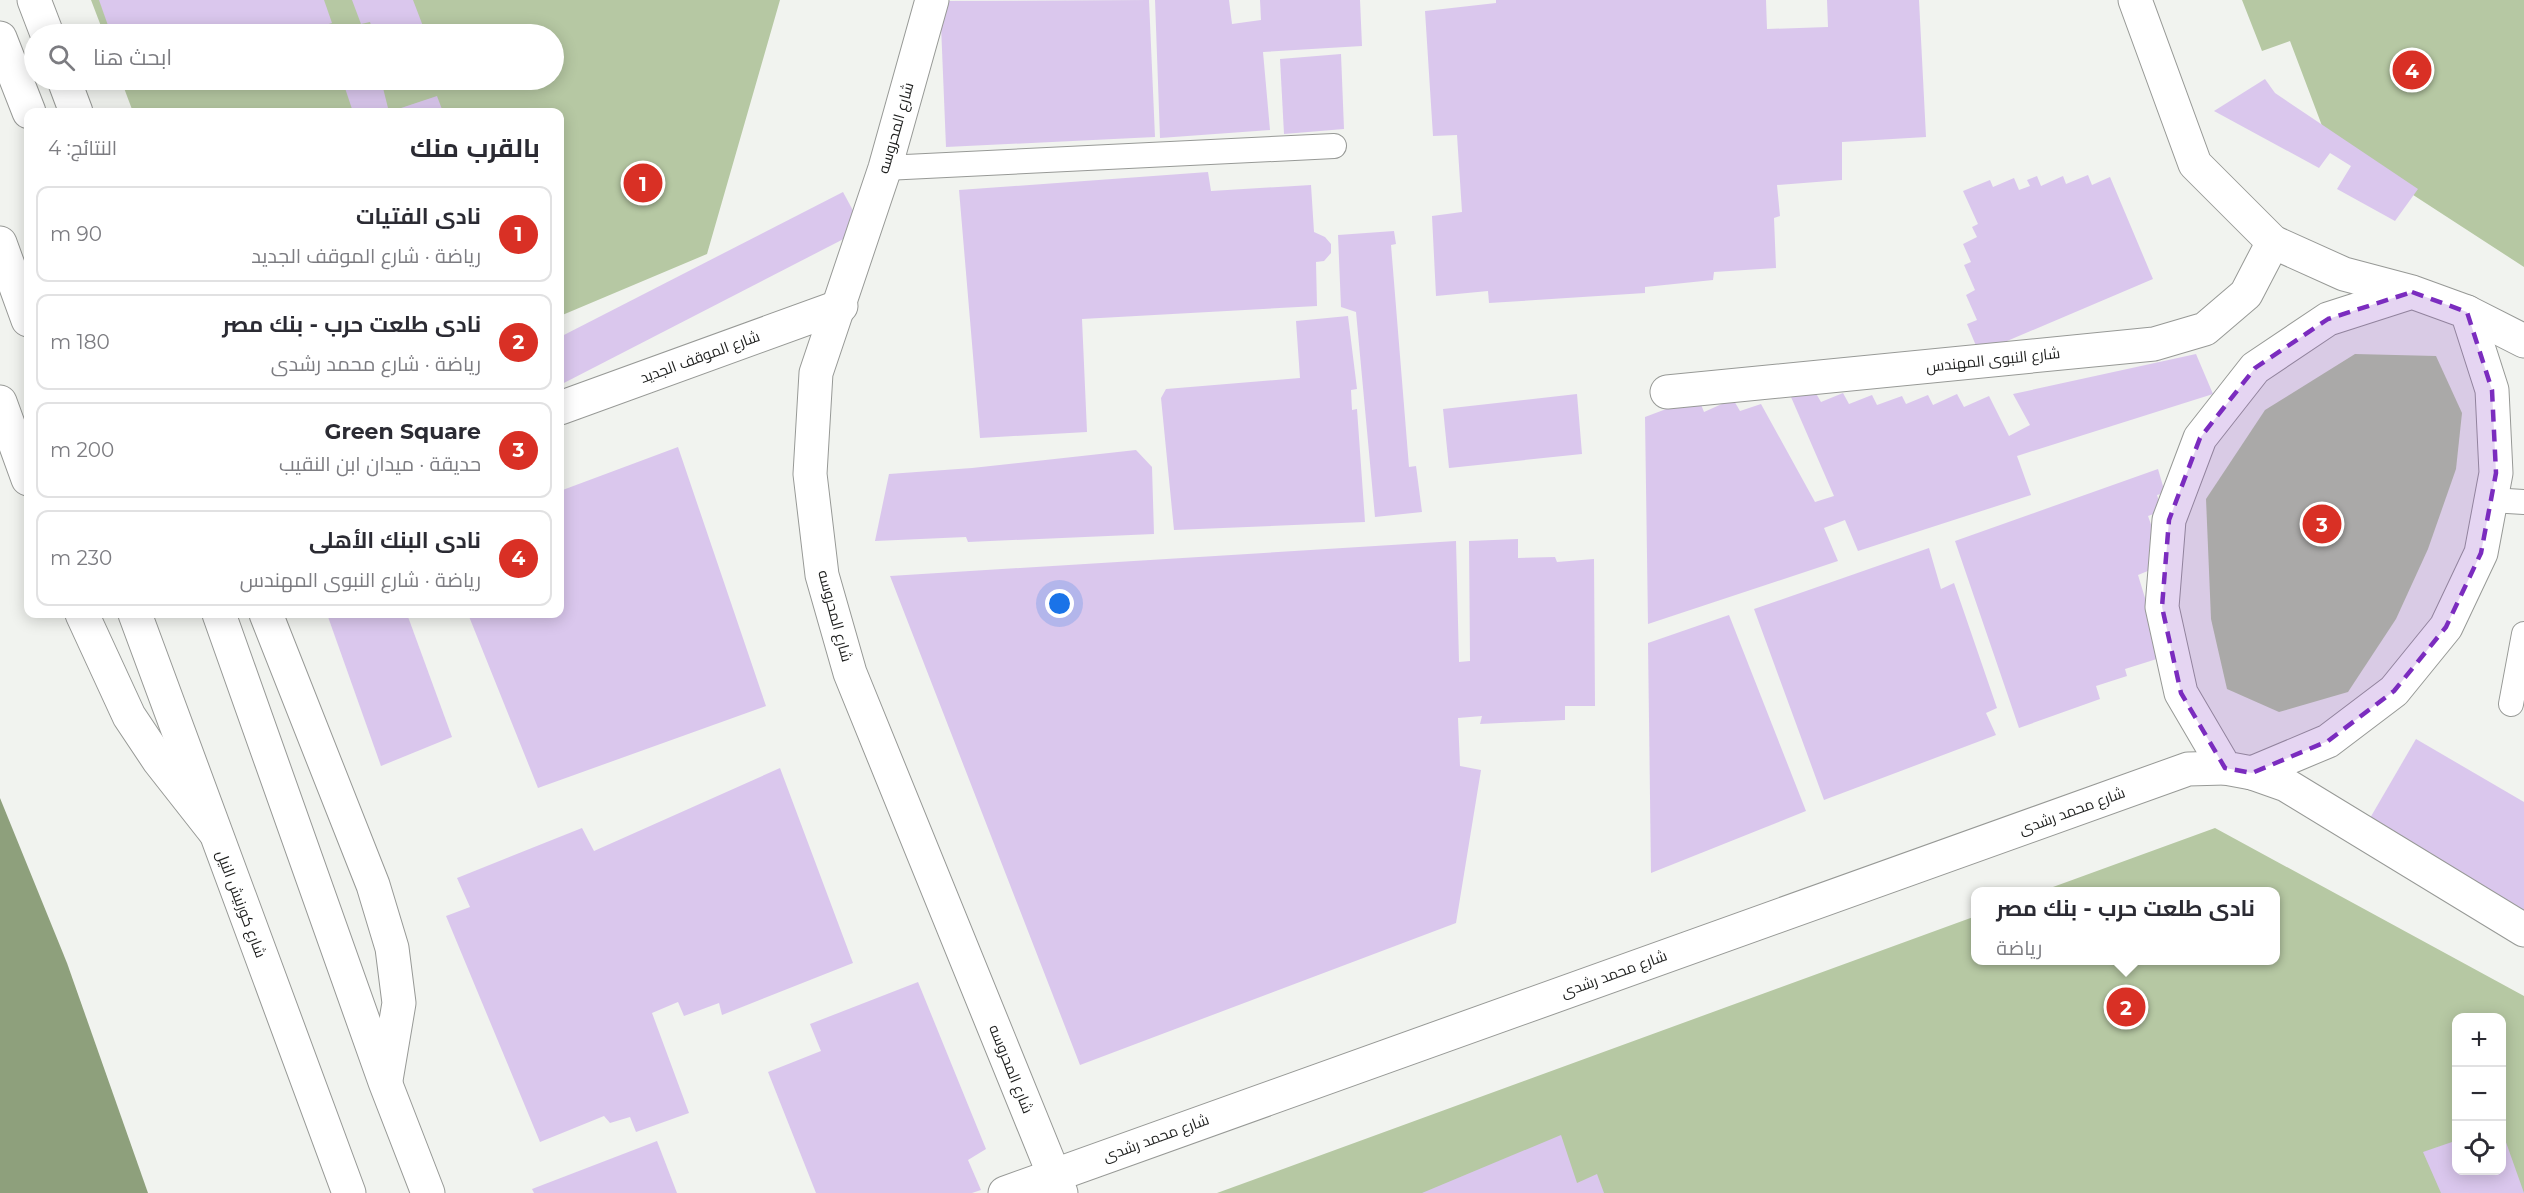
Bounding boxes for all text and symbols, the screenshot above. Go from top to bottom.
search box [24,24,564,90]
icon: search [45,41,78,74]
text: ابحث هنا [93,44,172,71]
pin: 4 [2392,48,2432,92]
street label: شارع المحروسه [873,80,920,176]
text: بالقرب منك [410,132,540,164]
text: النتائج: 4 [48,136,117,160]
pin: 1 [624,160,662,206]
text: نادى الفتيات [356,203,481,230]
text: 90 m [50,222,102,246]
text: 1 [515,222,522,246]
text: رياضة · شارع الموقف الجديد [251,244,481,268]
text: نادى طلعت حرب - بنك مصر [222,311,481,338]
street label: شارع الموقف الجديد [637,326,763,389]
text: 180 m [50,330,110,354]
text: 2 [513,330,524,354]
street label: شارع النبوى المهندس [1925,343,2061,378]
text: رياضة · شارع محمد رشدى [271,352,481,376]
text: Green Square [324,418,481,445]
text: 200 m [50,438,114,462]
text: 3 [513,438,524,462]
text: حديقة · ميدان ابن النقيب [279,452,481,476]
pin: 3 [2302,502,2342,546]
text: نادى البنك الأهلى [309,527,481,554]
text: 230 m [50,546,112,570]
text: 4 [512,546,525,570]
text: رياضة · شارع النبوى المهندس [240,568,481,592]
street label: شارع المحروسه [812,568,857,664]
your location [1045,589,1074,618]
street label: شارع محمد رشدى [2016,783,2128,840]
street label: شارع كورنيش النيل [210,847,271,961]
popup [1971,887,2280,965]
text: نادى طلعت حرب - بنك مصر [1996,895,2255,922]
text: رياضة [1996,936,2042,960]
street label: شارع محمد رشدى [1558,946,1670,1003]
pin: 2 [2106,984,2146,1030]
map controls [2452,1013,2506,1175]
button: + [2452,1013,2506,1067]
street label: شارع المحروسه [983,1022,1038,1117]
button: − [2452,1067,2506,1121]
street label: شارع محمد رشدى [1100,1110,1212,1167]
button: locate [2452,1121,2506,1175]

